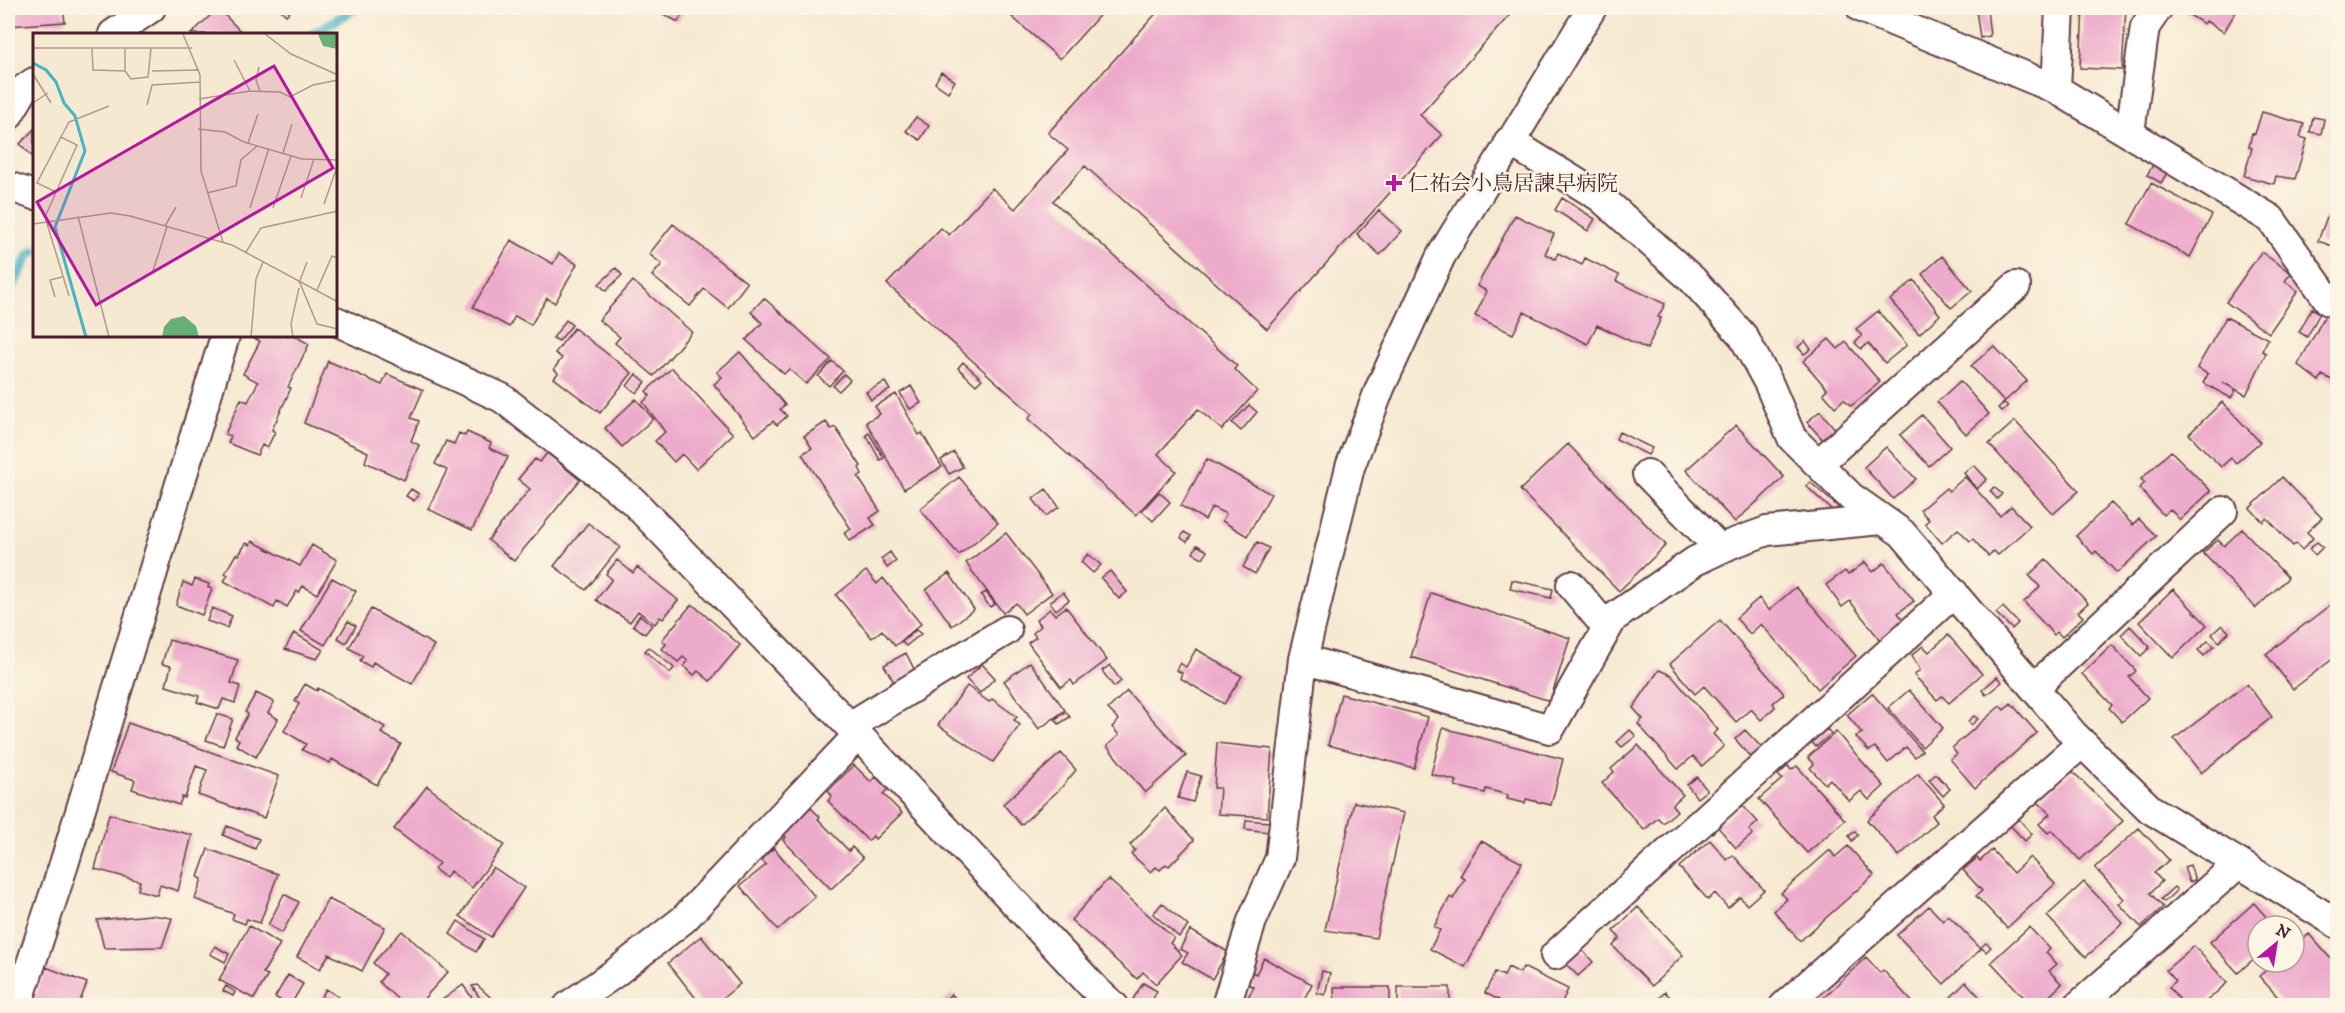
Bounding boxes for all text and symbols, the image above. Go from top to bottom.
inset map [33,33,338,338]
place label: 仁祐会小鳥居諫早病院 [1408,171,1618,197]
marker: 仁祐会小鳥居諫早病院 [1385,174,1403,192]
north arrow [2246,914,2306,974]
text: N [2272,920,2294,944]

